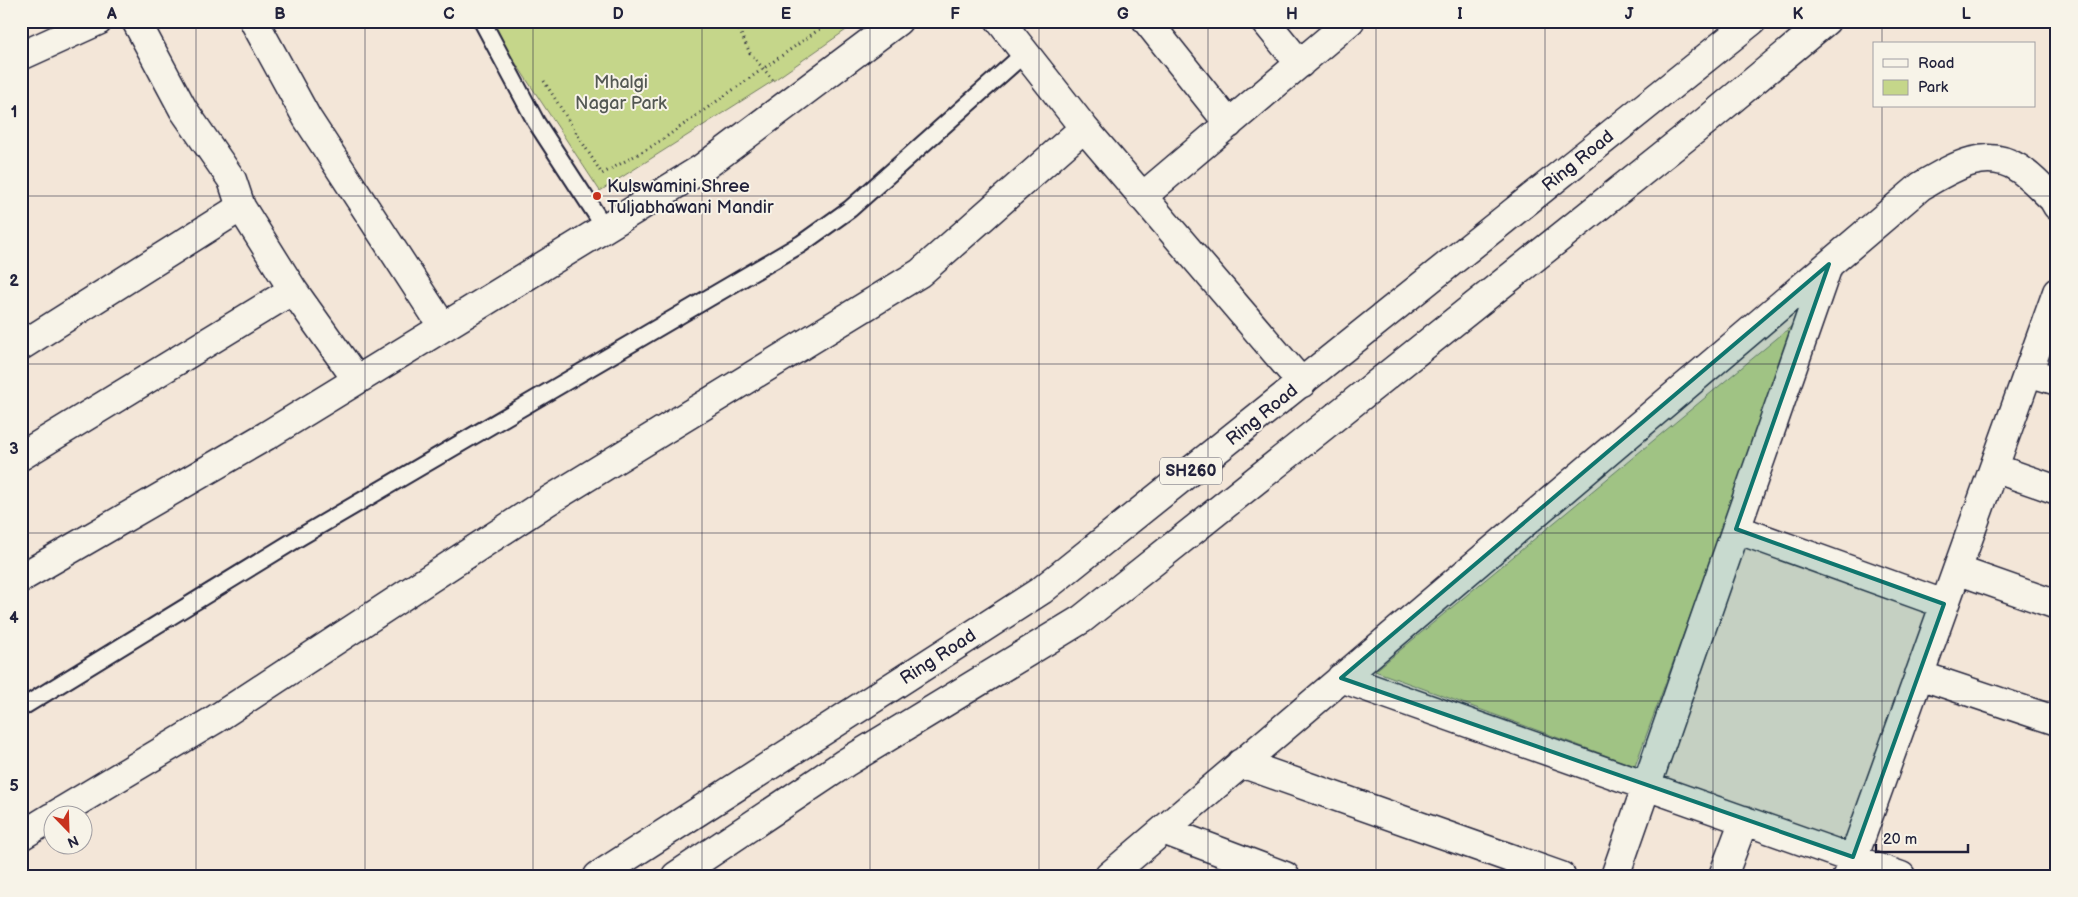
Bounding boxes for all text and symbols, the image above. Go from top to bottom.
text: A [106,5,117,24]
text: B [274,5,286,24]
text: C [443,5,455,24]
text: D [612,5,624,24]
text: E [781,5,791,24]
text: F [950,5,960,24]
text: G [1117,5,1129,24]
text: H [1286,5,1298,24]
text: I [1457,5,1463,24]
text: J [1625,5,1634,24]
text: K [1793,5,1804,24]
text: L [1961,5,1971,24]
legend [1873,42,2036,108]
text: Road [1918,54,1954,73]
park label: Mhalgi Nagar Park [575,72,667,114]
text: Park [1918,78,1949,97]
text: 1 [11,103,17,122]
street label: Ring Road [1538,126,1618,196]
place label: Kulswamini Shree Tuljabhawani Mandir [607,176,774,218]
marker: Kulswamini Shree Tuljabhawani Mandir [591,190,603,202]
text: 2 [9,272,19,291]
street label: Ring Road [1222,380,1302,450]
text: 3 [9,440,19,459]
road number: SH260 [1160,458,1222,484]
text: 4 [9,609,19,628]
street label: Ring Road [896,625,980,689]
text: 5 [9,777,19,796]
north arrow [42,804,92,854]
scale bar [1876,822,1968,854]
text: 20 m [1883,830,1917,849]
text: N [65,832,81,851]

